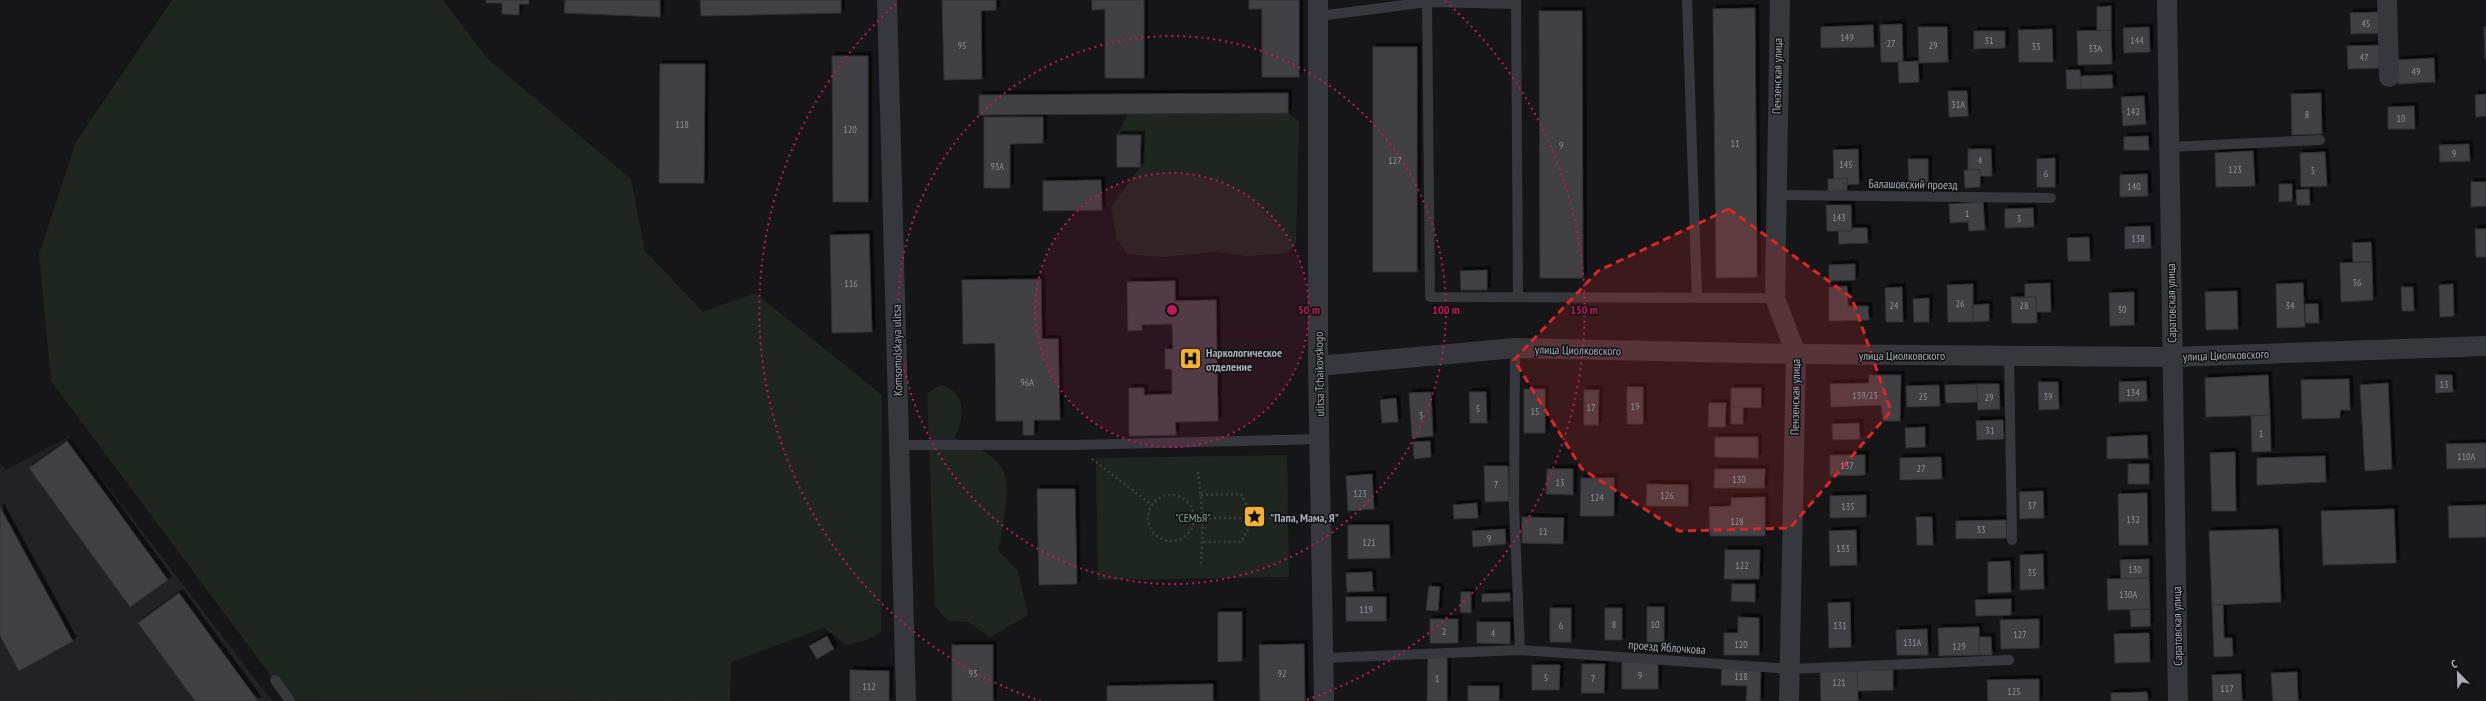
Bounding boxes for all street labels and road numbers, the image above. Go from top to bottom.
street label: Пензенская улица [1769,38,1785,114]
street label: Балашовский проезд [1868,176,1958,192]
street label: Саратовская улица [2163,263,2179,343]
street label: Komsomolskaya ulitsa [889,304,905,396]
street label: ulitsa Tchaikovskogo [1311,332,1327,416]
street label: улица Циолковского [1535,342,1621,358]
street label: улица Циолковского [2183,346,2269,364]
street label: улица Циолковского [1859,348,1945,363]
street label: Пензенская улица [1787,359,1803,435]
street label: Саратовская улица [2169,586,2185,666]
street label: проезд Яблочкова [1628,637,1706,657]

